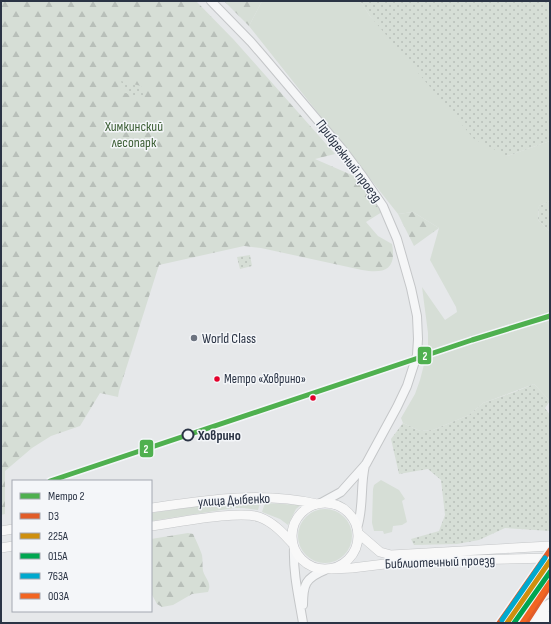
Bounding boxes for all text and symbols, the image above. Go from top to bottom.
street label: Прибрежный проезд [312,116,386,206]
park label: Химкинский лесопарк [104,118,163,151]
place label: World Class [202,330,256,347]
marker: World Class [189,333,199,343]
line badge: 2 [417,346,432,365]
text: 2 [423,350,428,363]
place label: Метро «Ховрино» [224,371,306,387]
marker: Метро «Ховрино» [212,374,222,384]
unlabelled marker [308,393,318,403]
place label: Ховрино [197,427,241,444]
marker: Ховрино [181,428,195,442]
line badge: 2 [139,439,154,458]
text: 2 [144,443,149,456]
legend [12,480,152,612]
text: Метро 2 [48,489,85,504]
street label: улица Дыбенко [197,490,271,510]
text: D3 [48,509,59,524]
text: 225А [48,529,69,544]
text: 015А [48,549,68,564]
street label: Библиотечный проезд [385,552,495,572]
text: 763А [48,569,69,584]
text: 003А [48,589,70,604]

